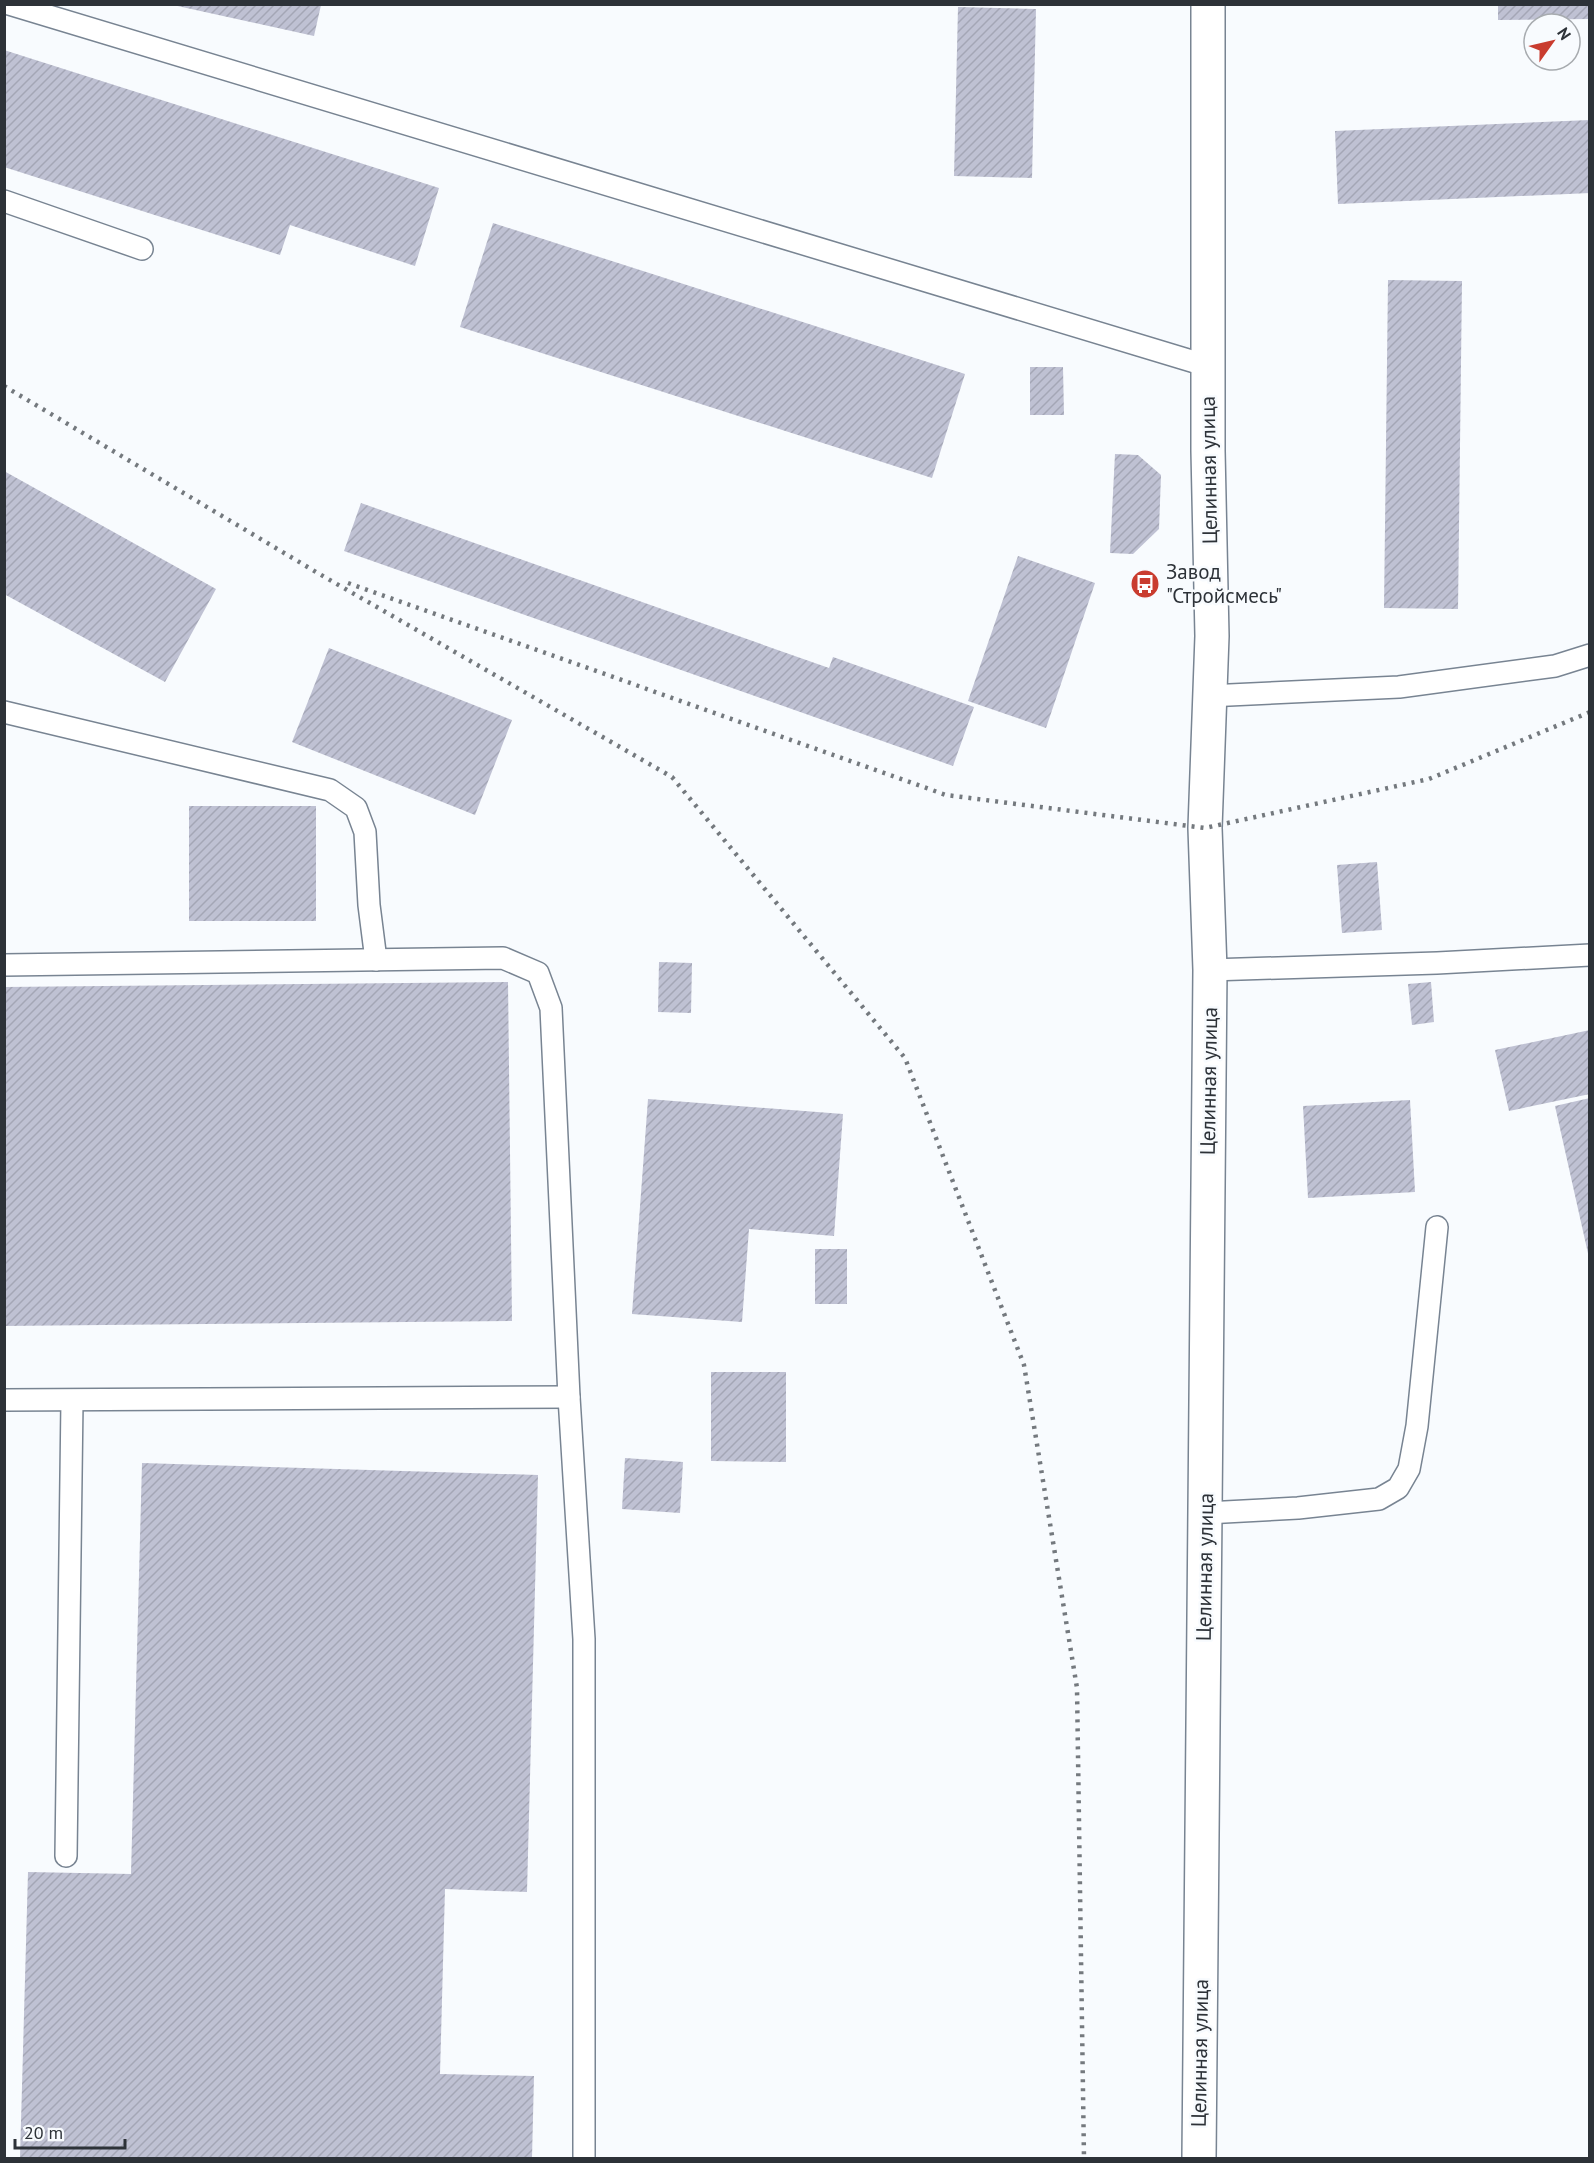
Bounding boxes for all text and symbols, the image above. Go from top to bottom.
north arrow [1522,12,1582,72]
text: N [1553,24,1576,44]
street label: Целинная улица [1194,396,1223,544]
place label: Завод "Стройсмесь" [1166,558,1282,609]
bus stop icon: Завод "Стройсмесь" [1129,568,1161,600]
street label: Целинная улица [1194,1007,1223,1155]
street label: Целинная улица [1190,1493,1219,1641]
street label: Целинная улица [1185,1979,1214,2127]
scale bar [15,2112,124,2150]
text: 20 m [24,2121,63,2144]

